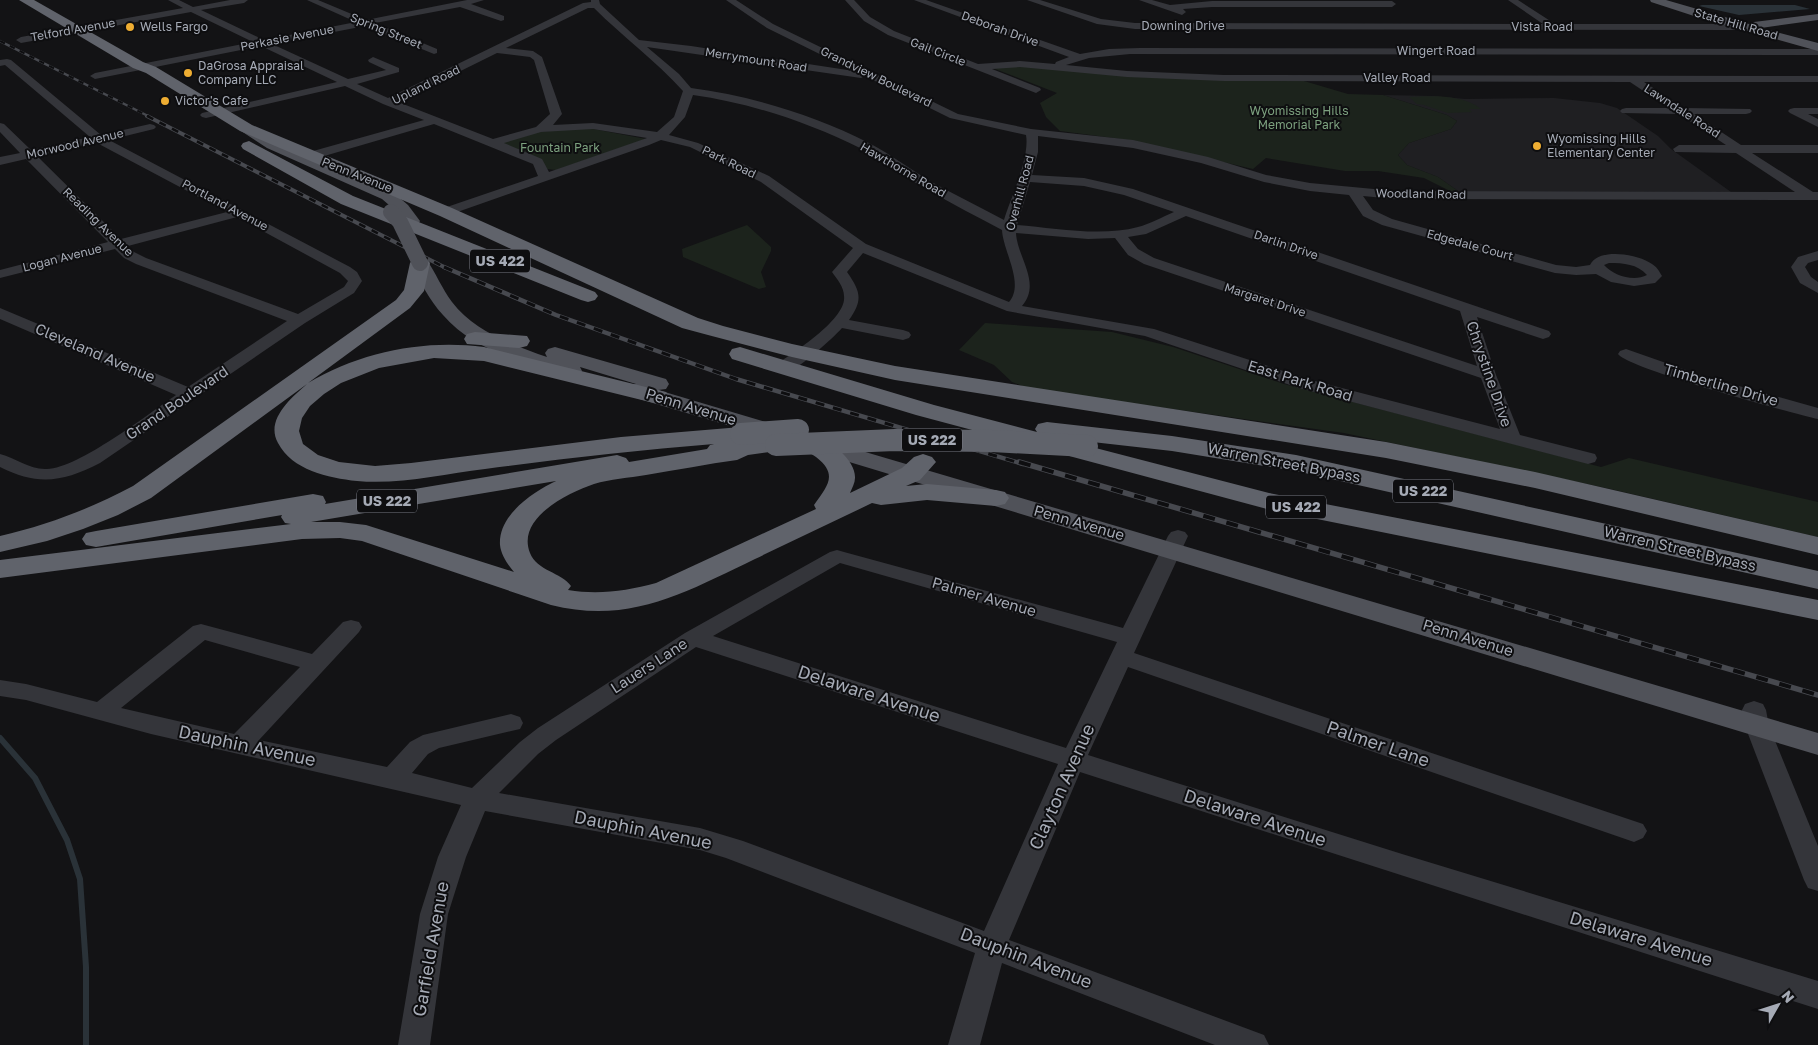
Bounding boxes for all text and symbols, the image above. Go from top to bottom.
street label: State Hill Road [1693,4,1780,43]
street label: Deborah Drive [959,8,1041,50]
street label: Spring Street [348,9,425,52]
street label: Telford Avenue [29,15,116,44]
street label: Downing Drive [1141,18,1225,33]
place label: Wells Fargo [140,19,208,34]
street label: Vista Road [1511,19,1573,34]
marker: Wells Fargo [124,21,136,33]
street label: Perkasie Avenue [239,21,335,54]
street label: Gail Circle [908,34,968,69]
street label: Grandview Boulevard [818,43,934,110]
street label: Wingert Road [1397,43,1475,58]
street label: Merrymount Road [704,44,808,75]
place label: DaGrosa Appraisal Company LLC [198,58,304,87]
street label: Upland Road [389,62,462,107]
marker: DaGrosa Appraisal Company LLC [182,67,194,79]
street label: Valley Road [1363,70,1431,85]
street label: Lawndale Road [1641,80,1723,141]
place label: Victor's Cafe [175,93,248,108]
marker: Victor's Cafe [159,95,171,107]
park label: Wyomissing Hills Memorial Park [1249,103,1349,132]
street label: Morwood Avenue [25,125,125,162]
place label: Wyomissing Hills Elementary Center [1547,131,1655,160]
street label: Hawthorne Road [858,139,949,200]
park label: Fountain Park [520,140,600,155]
marker: Wyomissing Hills Elementary Center [1531,140,1543,152]
street label: Park Road [700,142,759,181]
street label: Overhill Road [1002,153,1037,232]
street label: Penn Avenue [320,154,395,196]
street label: Portland Avenue [180,176,271,234]
street label: Reading Avenue [60,184,137,259]
street label: Woodland Road [1376,185,1466,202]
street label: Edgedale Court [1425,226,1515,263]
street label: Darlin Drive [1252,227,1320,263]
street label: Logan Avenue [21,240,103,275]
road number: US 422 [470,250,530,272]
street label: Margaret Drive [1222,279,1308,320]
street label: Chrystine Drive [1463,318,1517,429]
street label: Cleveland Avenue [33,319,158,386]
street label: East Park Road [1246,356,1355,404]
street label: Timberline Drive [1662,359,1781,409]
street label: Grand Boulevard [122,361,231,443]
street label: Penn Avenue [644,384,739,428]
road number: US 222 [902,428,962,452]
street label: Warren Street Bypass [1206,438,1362,486]
road number: US 222 [1393,480,1453,502]
road number: US 222 [357,490,417,512]
road number: US 422 [1266,496,1326,518]
street label: Penn Avenue [1032,500,1127,544]
street label: Warren Street Bypass [1602,522,1758,574]
street label: Palmer Avenue [930,573,1039,620]
street label: Penn Avenue [1421,615,1516,659]
street label: Lauers Lane [607,634,690,697]
street label: Delaware Avenue [795,660,943,726]
street label: Palmer Lane [1324,715,1433,771]
street label: Dauphin Avenue [177,720,318,770]
street label: Clayton Avenue [1023,720,1099,853]
street label: Delaware Avenue [1181,784,1329,850]
street label: Dauphin Avenue [573,805,714,853]
street label: Garfield Avenue [407,880,453,1018]
street label: Delaware Avenue [1567,906,1716,970]
street label: Dauphin Avenue [957,922,1096,992]
north arrow [1753,980,1803,1030]
text: N [1779,987,1798,1006]

